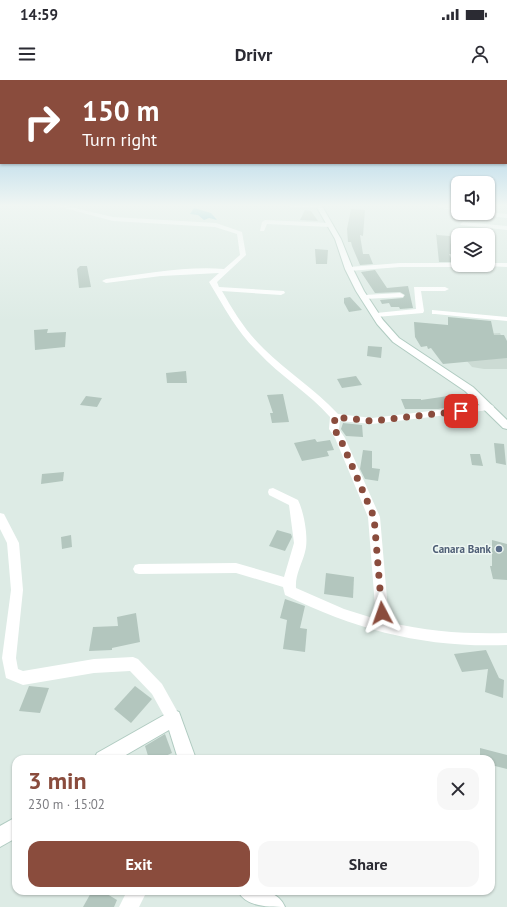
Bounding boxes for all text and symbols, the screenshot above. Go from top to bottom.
text: 14:59 [20,5,58,24]
icon: menu [16,43,38,65]
text: Drivr [235,43,272,66]
icon: person [469,43,491,65]
text: 150 m [82,92,159,129]
icon: right [16,96,68,148]
text: Turn right [82,128,157,151]
map controls [451,176,495,272]
button: sound [451,176,495,220]
button: layers [451,228,495,272]
pin [444,394,478,428]
icon: arrive [450,400,472,422]
place label: Canara Bank [433,542,492,556]
marker: Canara Bank [494,544,504,554]
position arrow [361,592,403,634]
text: 3 min [28,765,87,796]
button: close [437,768,479,810]
text: 230 m · 15:02 [28,796,105,813]
button: Exit [28,841,250,887]
button: Share [258,841,479,887]

